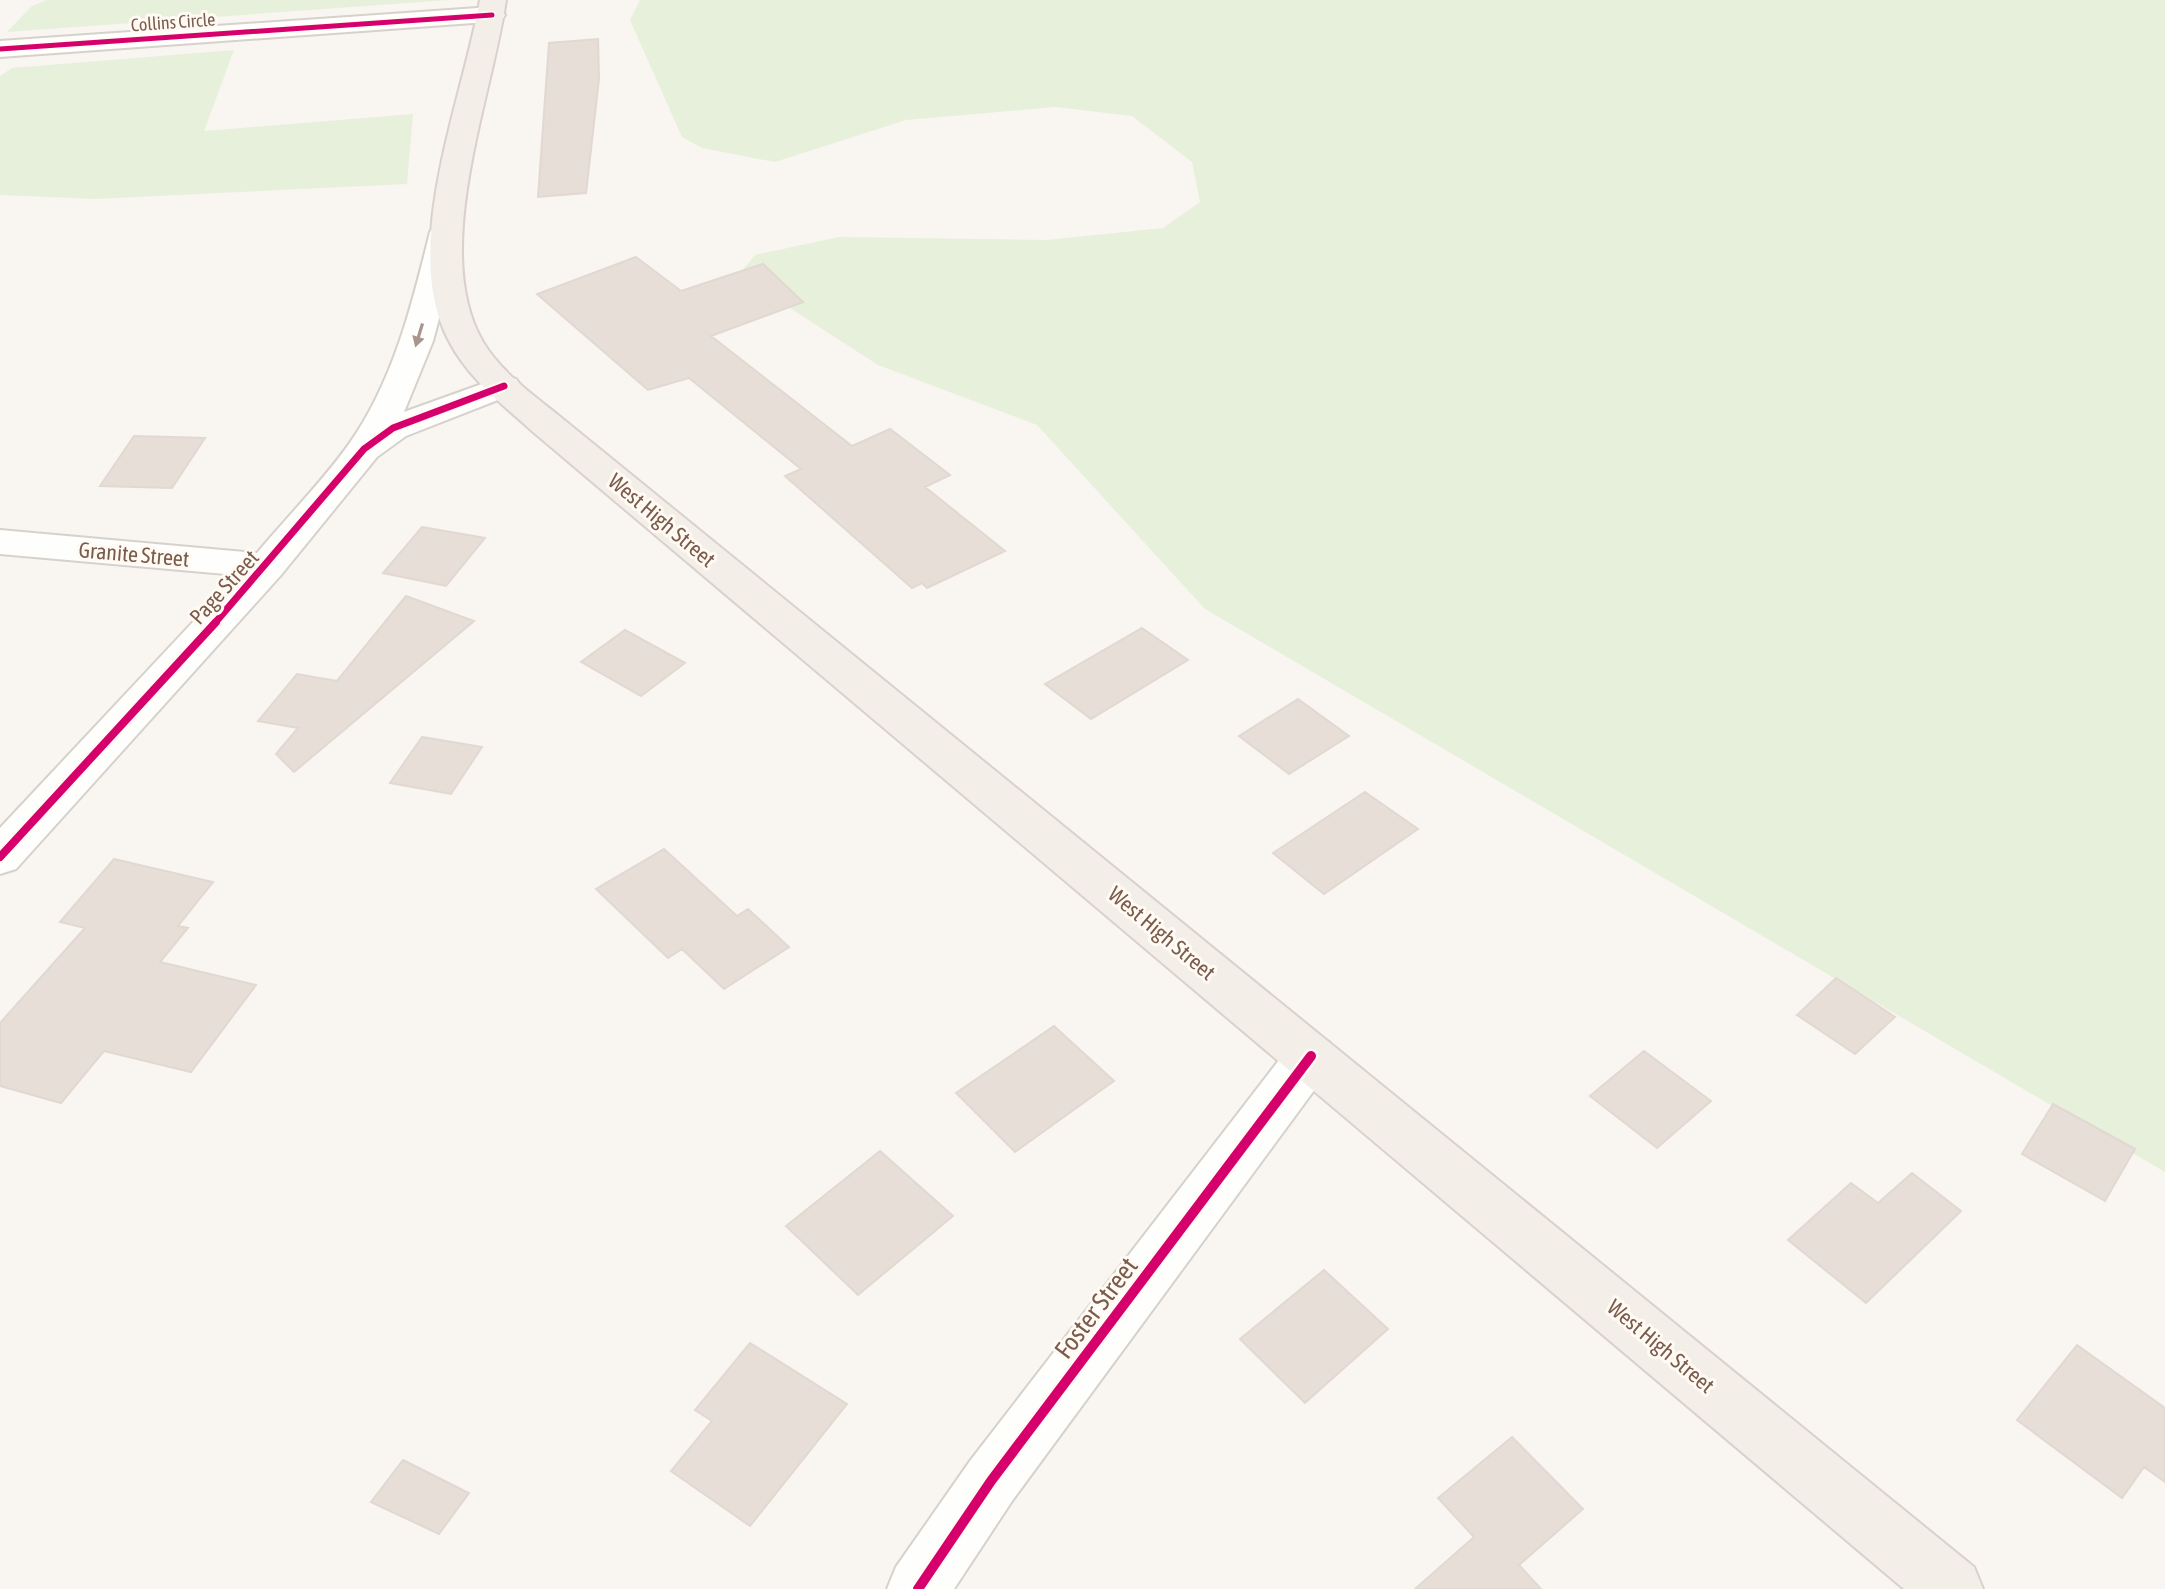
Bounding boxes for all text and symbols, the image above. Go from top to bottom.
street label: Collins Circle [130,9,216,35]
one-way arrow [412,323,425,347]
street label: West High Street [603,468,721,572]
street label: Granite Street [78,536,190,572]
street label: Page Street [184,545,264,629]
street label: West High Street [1103,881,1221,985]
street label: Foster Street [1048,1252,1144,1364]
street label: West High Street [1602,1294,1720,1398]

